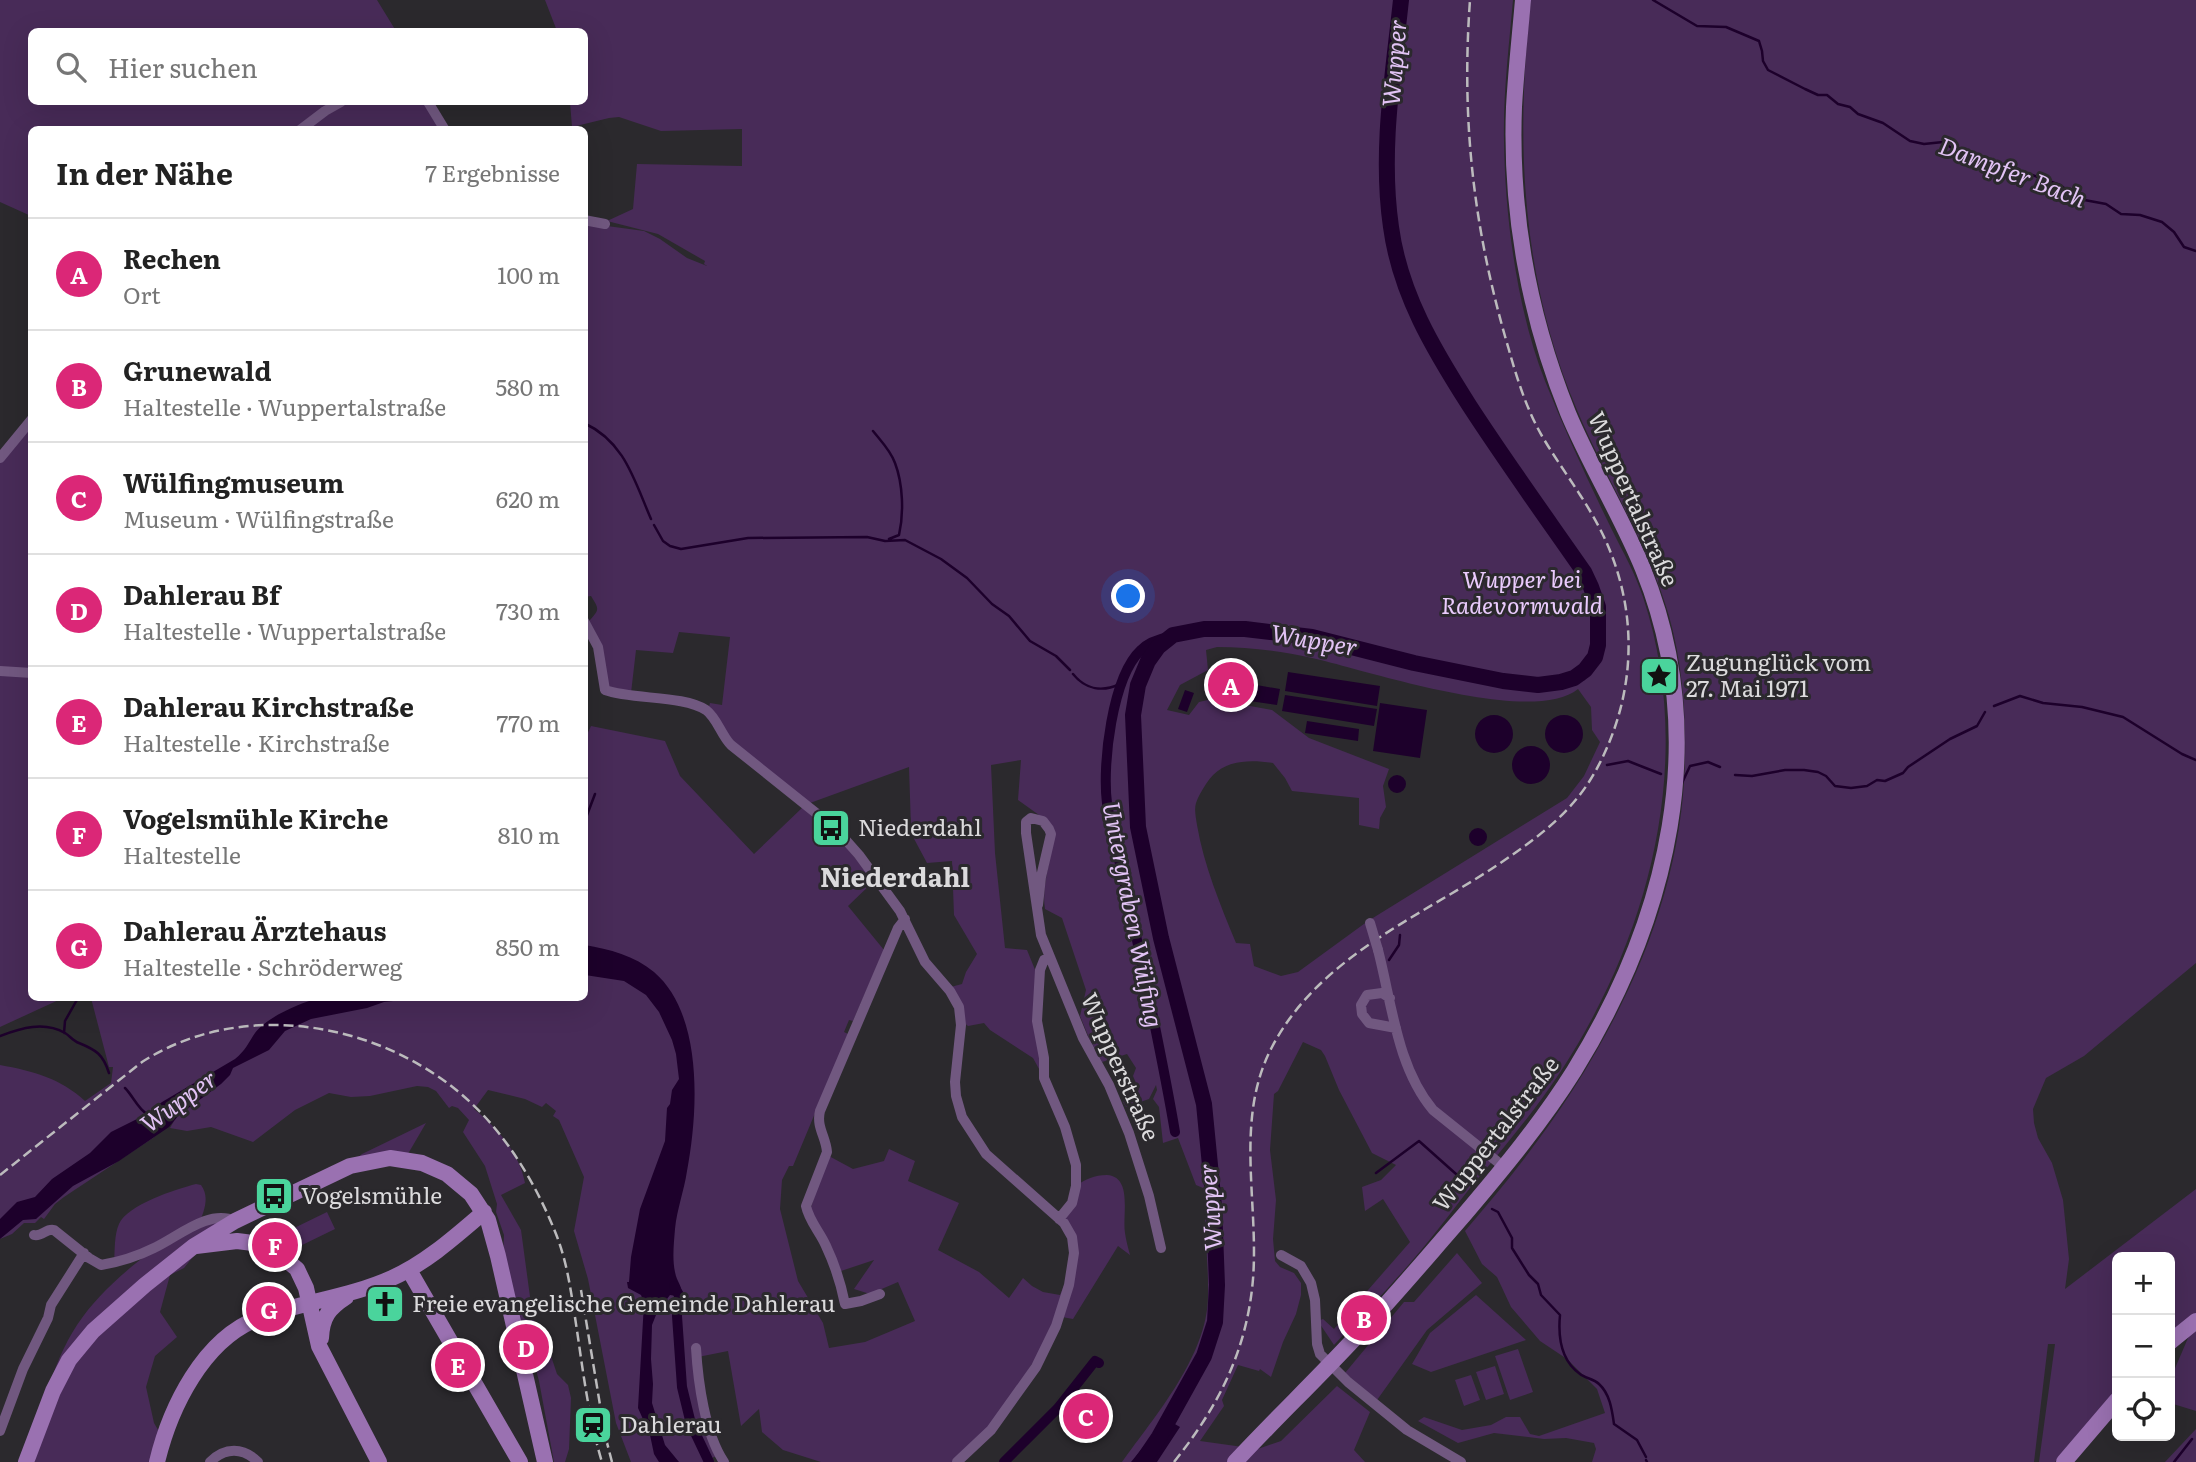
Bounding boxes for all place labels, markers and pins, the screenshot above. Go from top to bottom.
place label: Zugunglück vom 27. Mai 1971 [1686,644,1871,704]
place icon: Zugunglück vom 27. Mai 1971 [1638,655,1680,697]
pin: A [1208,659,1254,711]
bus stop icon: Niederdahl [810,807,852,849]
place label: Niederdahl [858,809,982,843]
bus stop icon: Vogelsmühle [253,1175,295,1217]
place label: Vogelsmühle [301,1177,442,1211]
pin: F [252,1219,298,1271]
pin: G [246,1283,292,1335]
church icon: Freie evangelische Gemeinde Dahlerau [364,1283,406,1325]
place label: Freie evangelische Gemeinde Dahlerau [412,1285,835,1319]
pin: B [1341,1292,1387,1344]
pin: D [503,1321,549,1373]
pin: E [435,1339,481,1391]
pin: C [1063,1390,1109,1442]
station icon: Dahlerau [572,1404,614,1446]
place label: Dahlerau [620,1406,722,1440]

